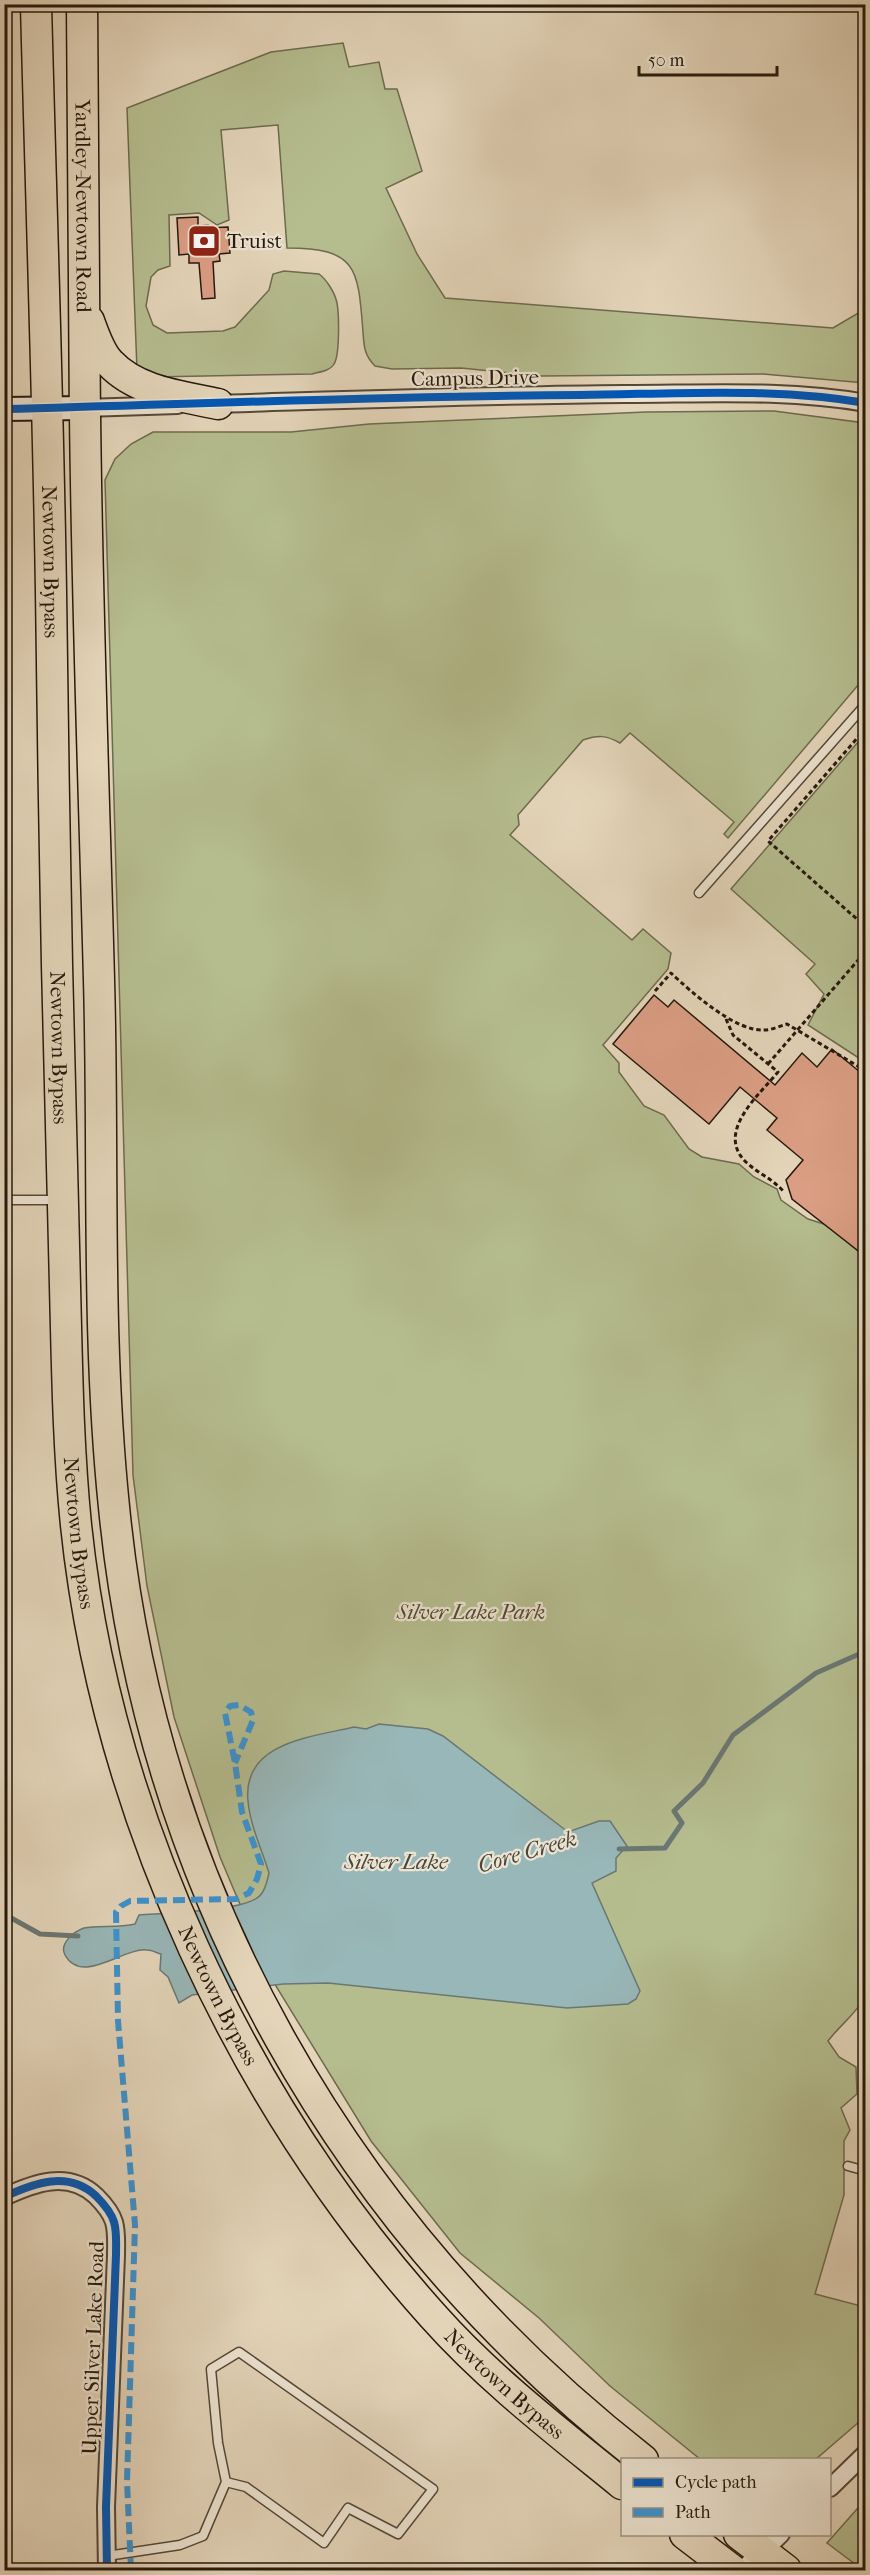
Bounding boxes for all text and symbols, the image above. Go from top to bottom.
scale bar [639,39,777,77]
text: 50 m [648,50,685,71]
street label: Yardley-Newtown Road [71,99,96,313]
bank icon: Truist [186,223,222,259]
place label: Truist [227,229,283,253]
street label: Campus Drive [411,365,539,391]
street label: Newtown Bypass [37,485,64,639]
street label: Newtown Bypass [45,971,73,1125]
street label: Newtown Bypass [59,1456,100,1611]
park label: Silver Lake Park [396,1600,545,1624]
water label: Core Creek [475,1825,580,1878]
water label: Silver Lake [343,1849,449,1875]
street label: Newtown Bypass [173,1922,263,2070]
street label: Upper Silver Lake Road [77,2240,109,2455]
street label: Newtown Bypass [439,2324,569,2444]
legend [621,2458,831,2536]
text: Cycle path [675,2472,756,2493]
text: Path [675,2502,711,2523]

